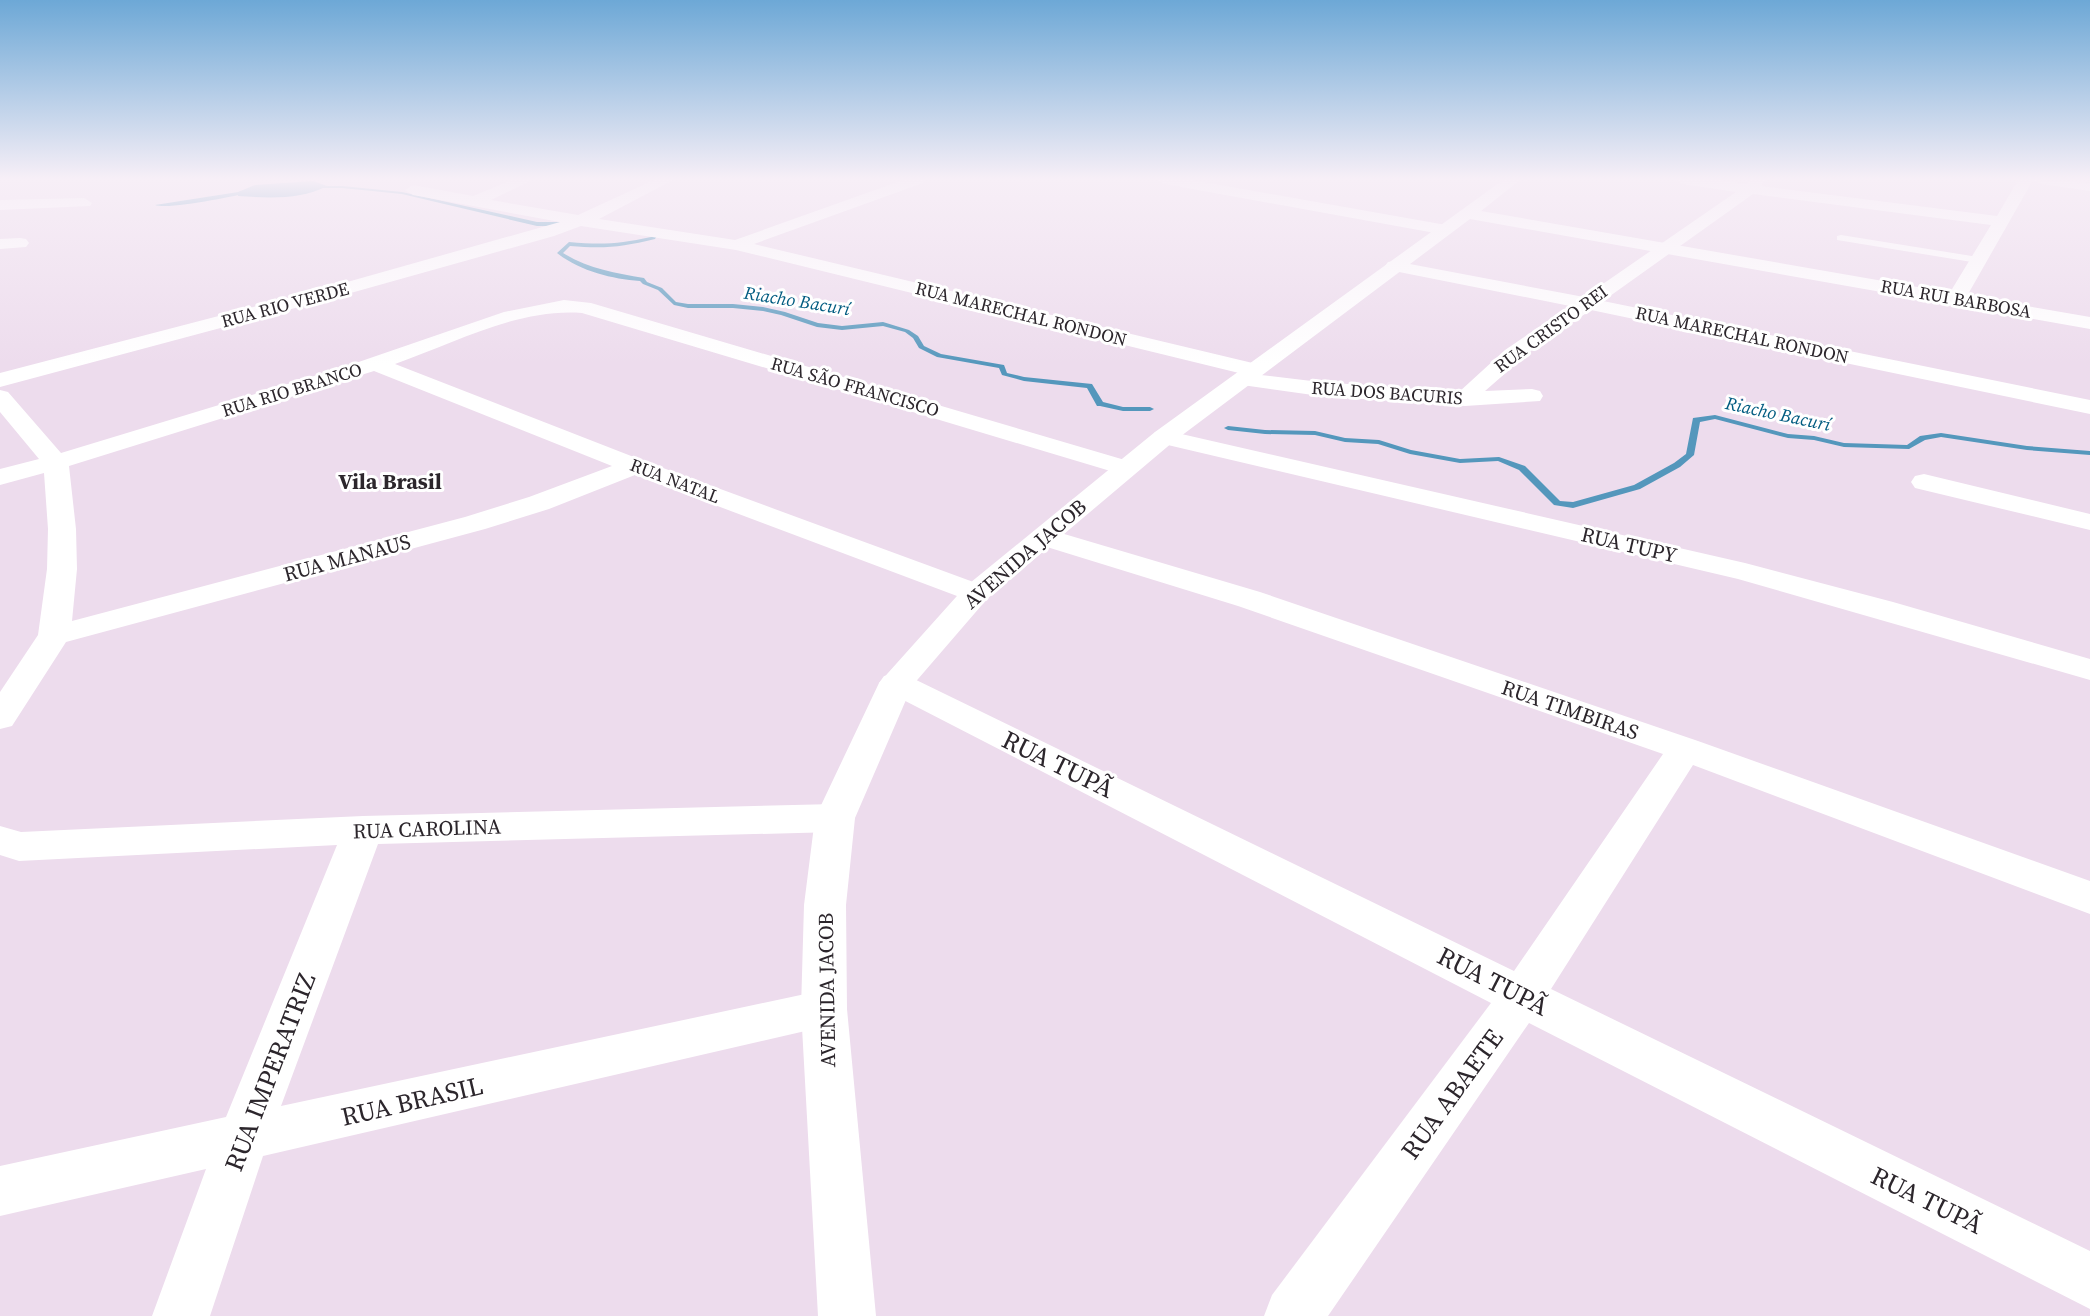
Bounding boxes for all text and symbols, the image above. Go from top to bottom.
street label: RUA RUI BARBOSA [1879,273,2033,324]
street label: RUA RIO VERDE [218,275,352,334]
street label: RUA MARECHAL RONDON [913,275,1129,352]
street label: RUA CRISTO REI [1489,279,1613,378]
water label: Riacho Bacurí [741,280,853,321]
street label: RUA MARECHAL RONDON [1633,300,1851,369]
street label: RUA SÃO FRANCISCO [768,351,942,423]
street label: RUA RIO BRANCO [219,356,365,423]
street label: RUA DOS BACURIS [1311,375,1464,410]
water label: Riacho Bacurí [1722,390,1835,437]
street label: RUA NATAL [627,452,724,509]
district label: Vila Brasil [338,466,442,496]
street label: AVENIDA JACOB [957,492,1093,615]
street label: RUA TUPY [1578,519,1681,570]
street label: RUA MANAUS [280,527,414,588]
street label: RUA TIMBIRAS [1498,672,1643,747]
street label: RUA TUPÃ [996,721,1120,807]
street label: RUA CAROLINA [352,811,502,846]
street label: AVENIDA JACOB [811,912,842,1068]
street label: RUA TUPÃ [1431,938,1555,1024]
street label: RUA IMPERATRIZ [216,968,324,1176]
street label: RUA ABAETE [1392,1022,1512,1166]
street label: RUA BRASIL [337,1067,487,1135]
street label: RUA TUPÃ [1865,1157,1989,1243]

